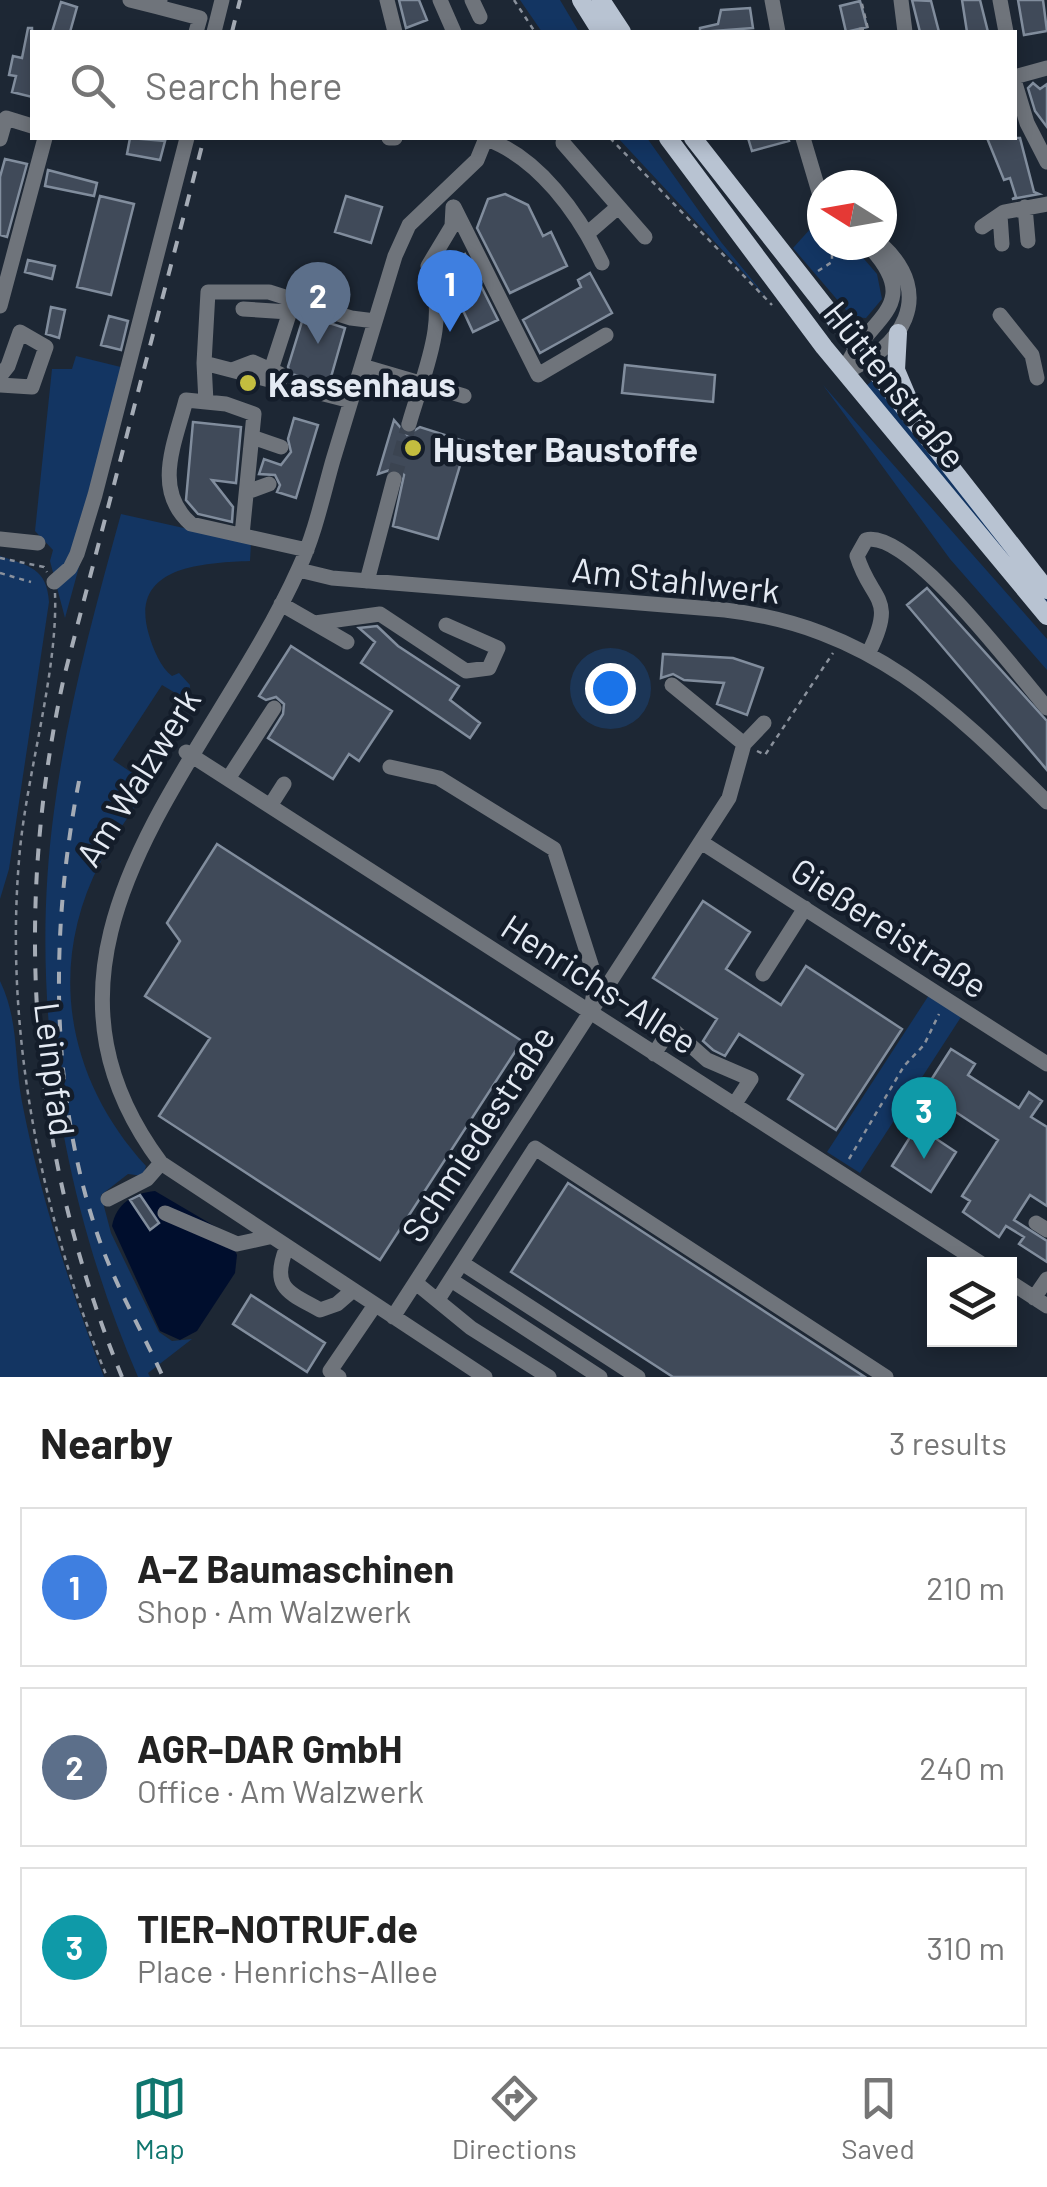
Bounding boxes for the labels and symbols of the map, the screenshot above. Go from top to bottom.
north arrow [807,170,897,260]
pin: 1 [418,250,482,332]
pin: 2 [286,262,350,344]
street label: Hüttenstraße [816,292,976,476]
place label: Kassenhaus [268,362,456,404]
marker: Kassenhaus [237,372,259,394]
place label: Huster Baustoffe [433,427,698,469]
marker: Huster Baustoffe [402,437,424,459]
street label: Am Stahlwerk [570,547,782,611]
your location [585,663,636,714]
street label: Am Walzwerk [66,681,208,873]
street label: Gießereistraße [784,848,996,1006]
street label: Henrichs-Allee [494,904,706,1062]
street label: Leinpfad [27,1000,85,1138]
street label: Schmiedestraße [391,1017,563,1249]
pin: 3 [892,1076,956,1159]

